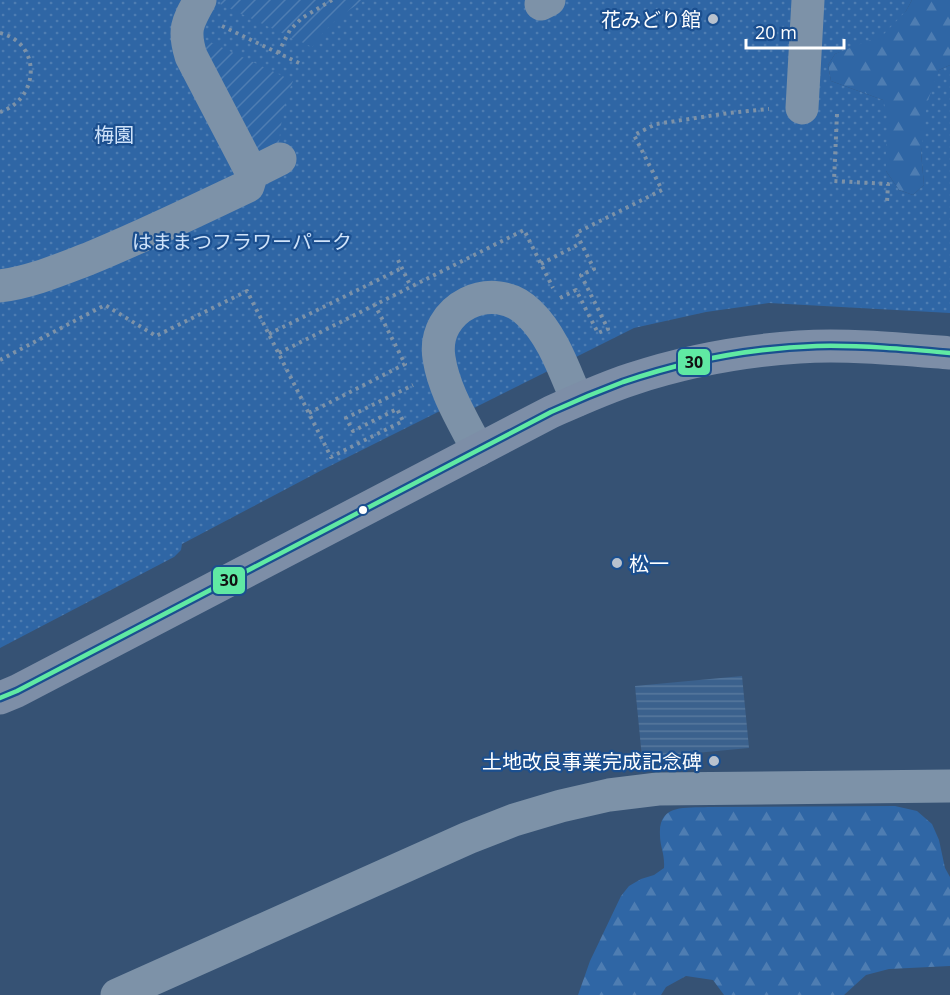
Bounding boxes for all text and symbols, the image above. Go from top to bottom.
place label: 花みどり館 [601,6,701,33]
marker: 花みどり館 [706,12,720,26]
scale bar [746,12,844,50]
text: 20 m [755,20,797,44]
park label: 梅園 [94,121,134,148]
park label: はままつフラワーパーク [132,228,352,255]
line badge: 30 [677,348,711,376]
text: 30 [685,351,703,373]
unlabelled marker [357,504,369,516]
place label: 松一 [629,550,669,577]
marker: 松一 [610,556,624,570]
line badge: 30 [212,566,246,595]
text: 30 [220,569,238,591]
place label: 土地改良事業完成記念碑 [482,748,702,775]
marker: 土地改良事業完成記念碑 [707,754,721,768]

